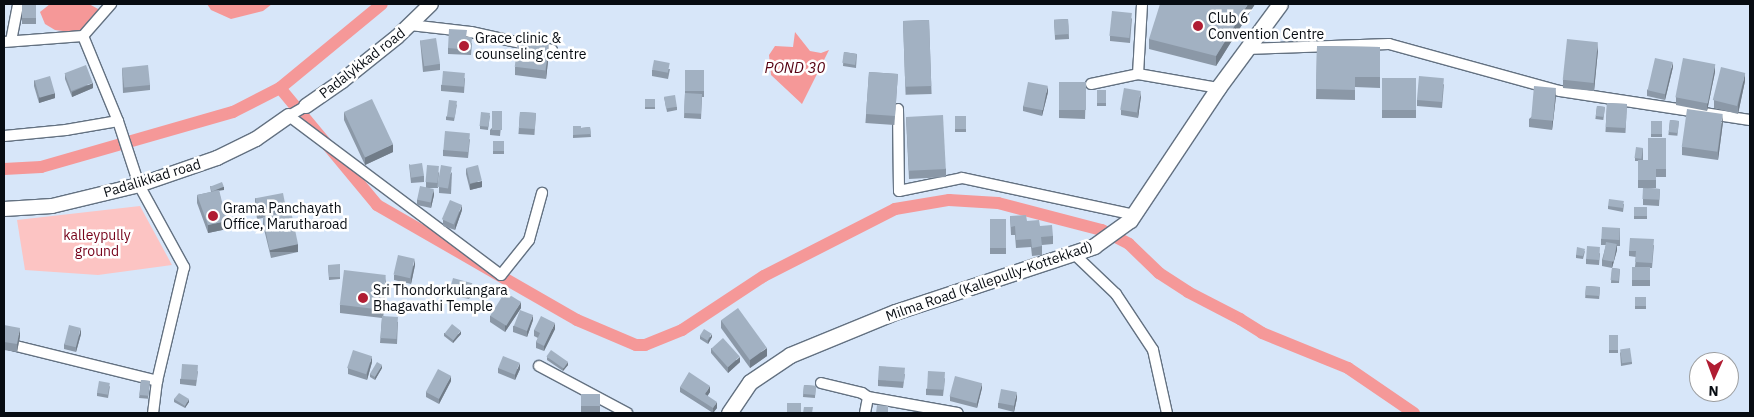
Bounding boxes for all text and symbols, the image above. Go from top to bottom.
place label: Club 6 Convention Centre [1208,10,1324,42]
marker: Club 6 Convention Centre [1192,20,1204,32]
street label: Padalykkad road [316,24,408,102]
place label: Grace clinic & counseling centre [475,30,586,62]
marker: Grace clinic & counseling centre [457,39,471,53]
water label: POND 30 [765,59,825,77]
street label: Padalikkad road [101,155,203,201]
place label: Grama Panchayath Office, Marutharoad [223,200,348,232]
marker: Grama Panchayath Office, Marutharoad [207,210,219,222]
park label: kalleypully ground [63,227,131,260]
street label: Milma Road (Kallepully-Kottekkad) [883,238,1095,324]
place label: Sri Thondorkulangara Bhagavathi Temple [373,282,508,314]
marker: Sri Thondorkulangara Bhagavathi Temple [357,292,369,304]
north arrow [1689,352,1739,402]
text: N [1708,382,1719,400]

